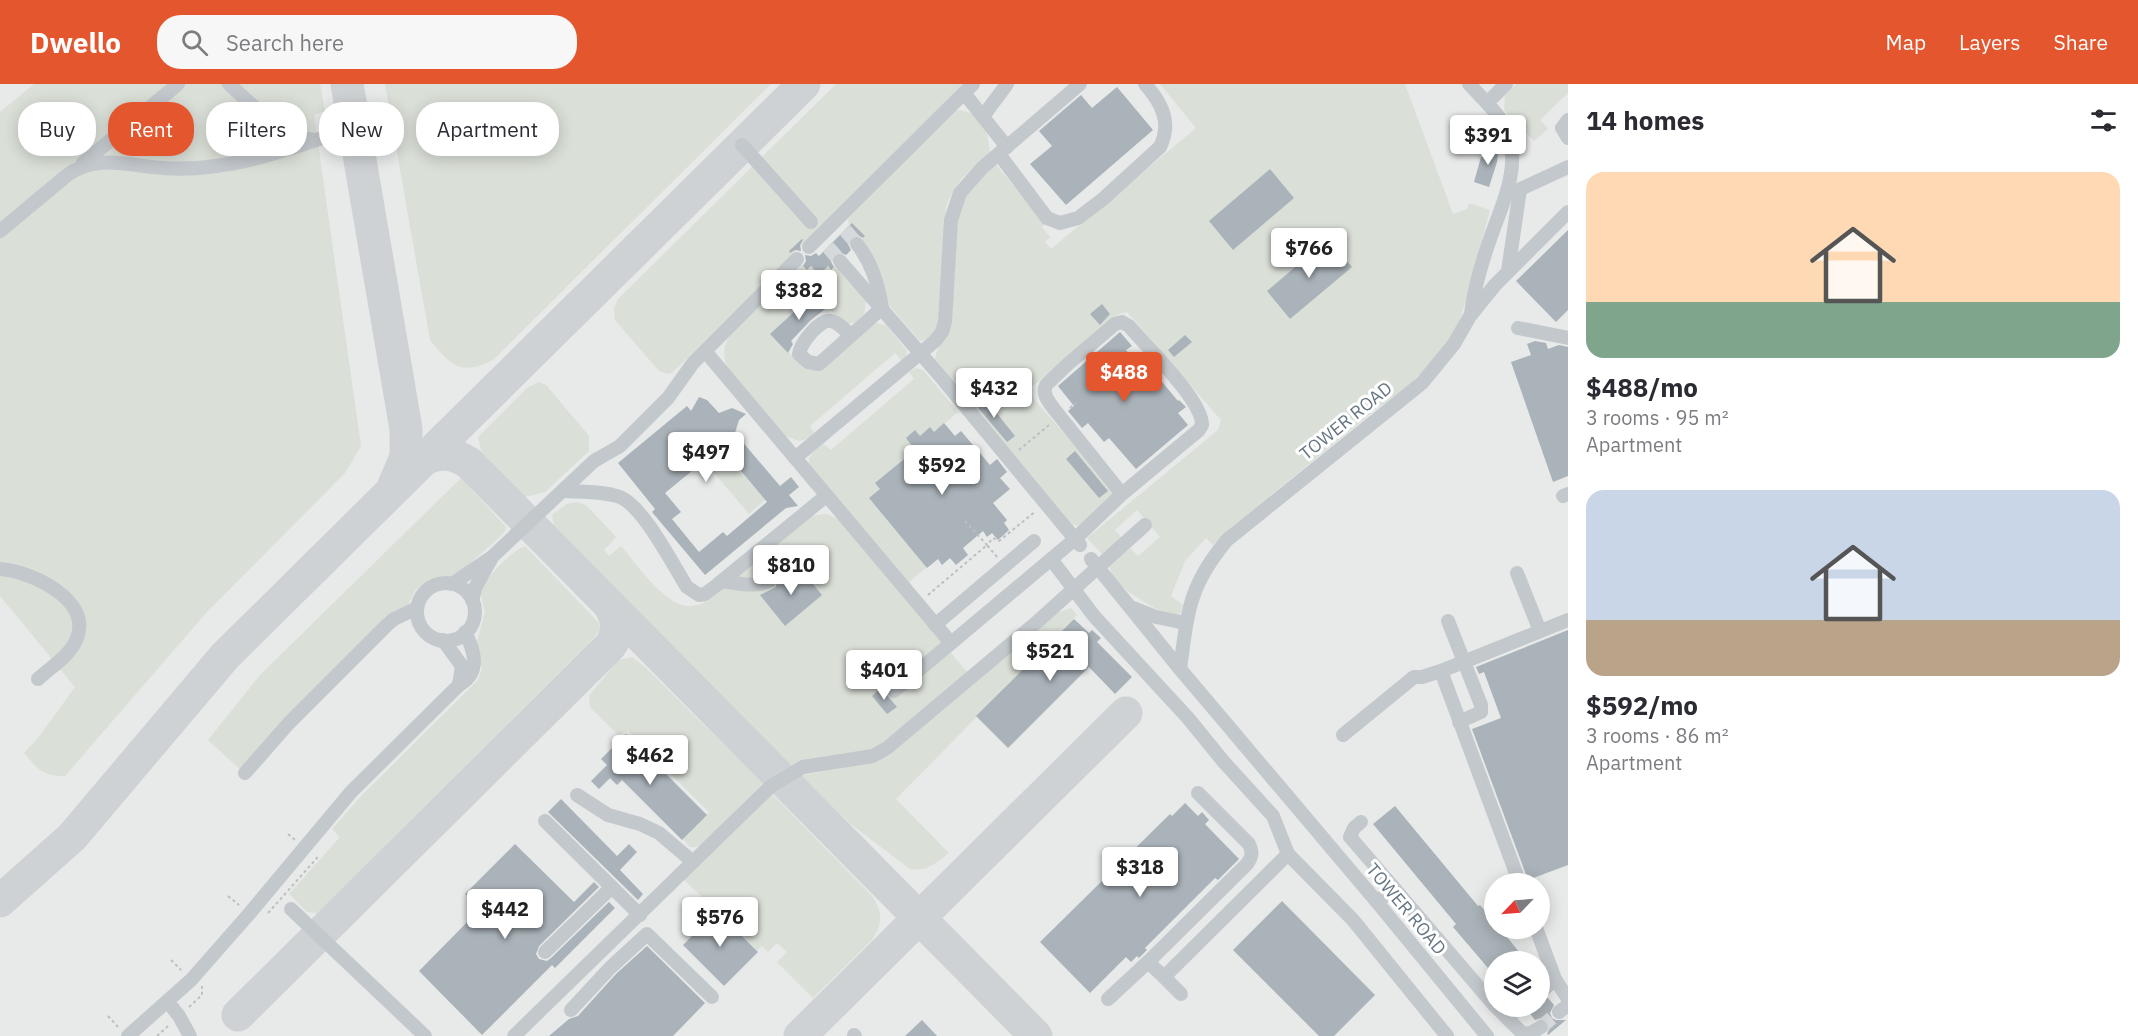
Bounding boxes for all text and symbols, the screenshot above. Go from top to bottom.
search box [157,15,577,69]
text: Dwello [30,24,121,61]
icon: search [178,26,211,59]
text: Search here [226,28,344,57]
text: Map [1886,28,1926,56]
text: Layers [1959,28,2021,56]
text: Share [2054,28,2108,56]
chip: Buy [18,102,96,156]
chip: Rent [108,102,194,156]
chip: Filters [206,102,307,156]
chip: New [319,102,404,156]
chip: Apartment [416,102,559,156]
text: 14 homes [1586,103,1704,137]
icon: filters [2087,104,2120,137]
pin: $391 [1452,115,1524,166]
text: $391 [1464,121,1512,148]
icon: home [1799,211,1907,319]
pin: $766 [1273,228,1345,279]
text: $766 [1285,234,1333,261]
pin: $382 [763,270,835,321]
text: $382 [775,276,823,303]
pin: $488 [1088,352,1160,403]
text: $488 [1100,358,1148,385]
pin: $432 [958,368,1030,419]
text: $488/mo [1586,370,1698,404]
text: $432 [970,374,1018,401]
street label: TOWER ROAD [1295,376,1397,465]
text: 3 rooms · 95 m² [1586,404,1729,431]
text: Apartment [1586,431,1682,458]
pin: $497 [670,432,742,483]
text: $497 [682,438,730,465]
pin: $592 [906,445,978,496]
text: $592 [918,451,966,478]
icon: home [1799,529,1907,637]
pin: $810 [755,545,827,596]
text: $810 [767,551,815,578]
pin: $521 [1014,631,1086,682]
text: $521 [1026,637,1074,664]
pin: $401 [848,650,920,701]
text: $401 [860,656,908,683]
text: $592/mo [1586,688,1698,722]
text: 3 rooms · 86 m² [1586,722,1729,749]
pin: $462 [614,735,686,786]
text: $462 [626,741,674,768]
text: Apartment [1586,749,1682,776]
pin: $318 [1104,847,1176,898]
text: $318 [1116,853,1164,880]
street label: TOWER ROAD [1361,858,1451,959]
north arrow [1484,873,1550,939]
map controls [1484,873,1550,1017]
pin: $442 [469,889,541,940]
text: $442 [481,895,529,922]
pin: $576 [684,897,756,948]
text: $576 [696,903,744,930]
button: layers [1484,951,1550,1017]

